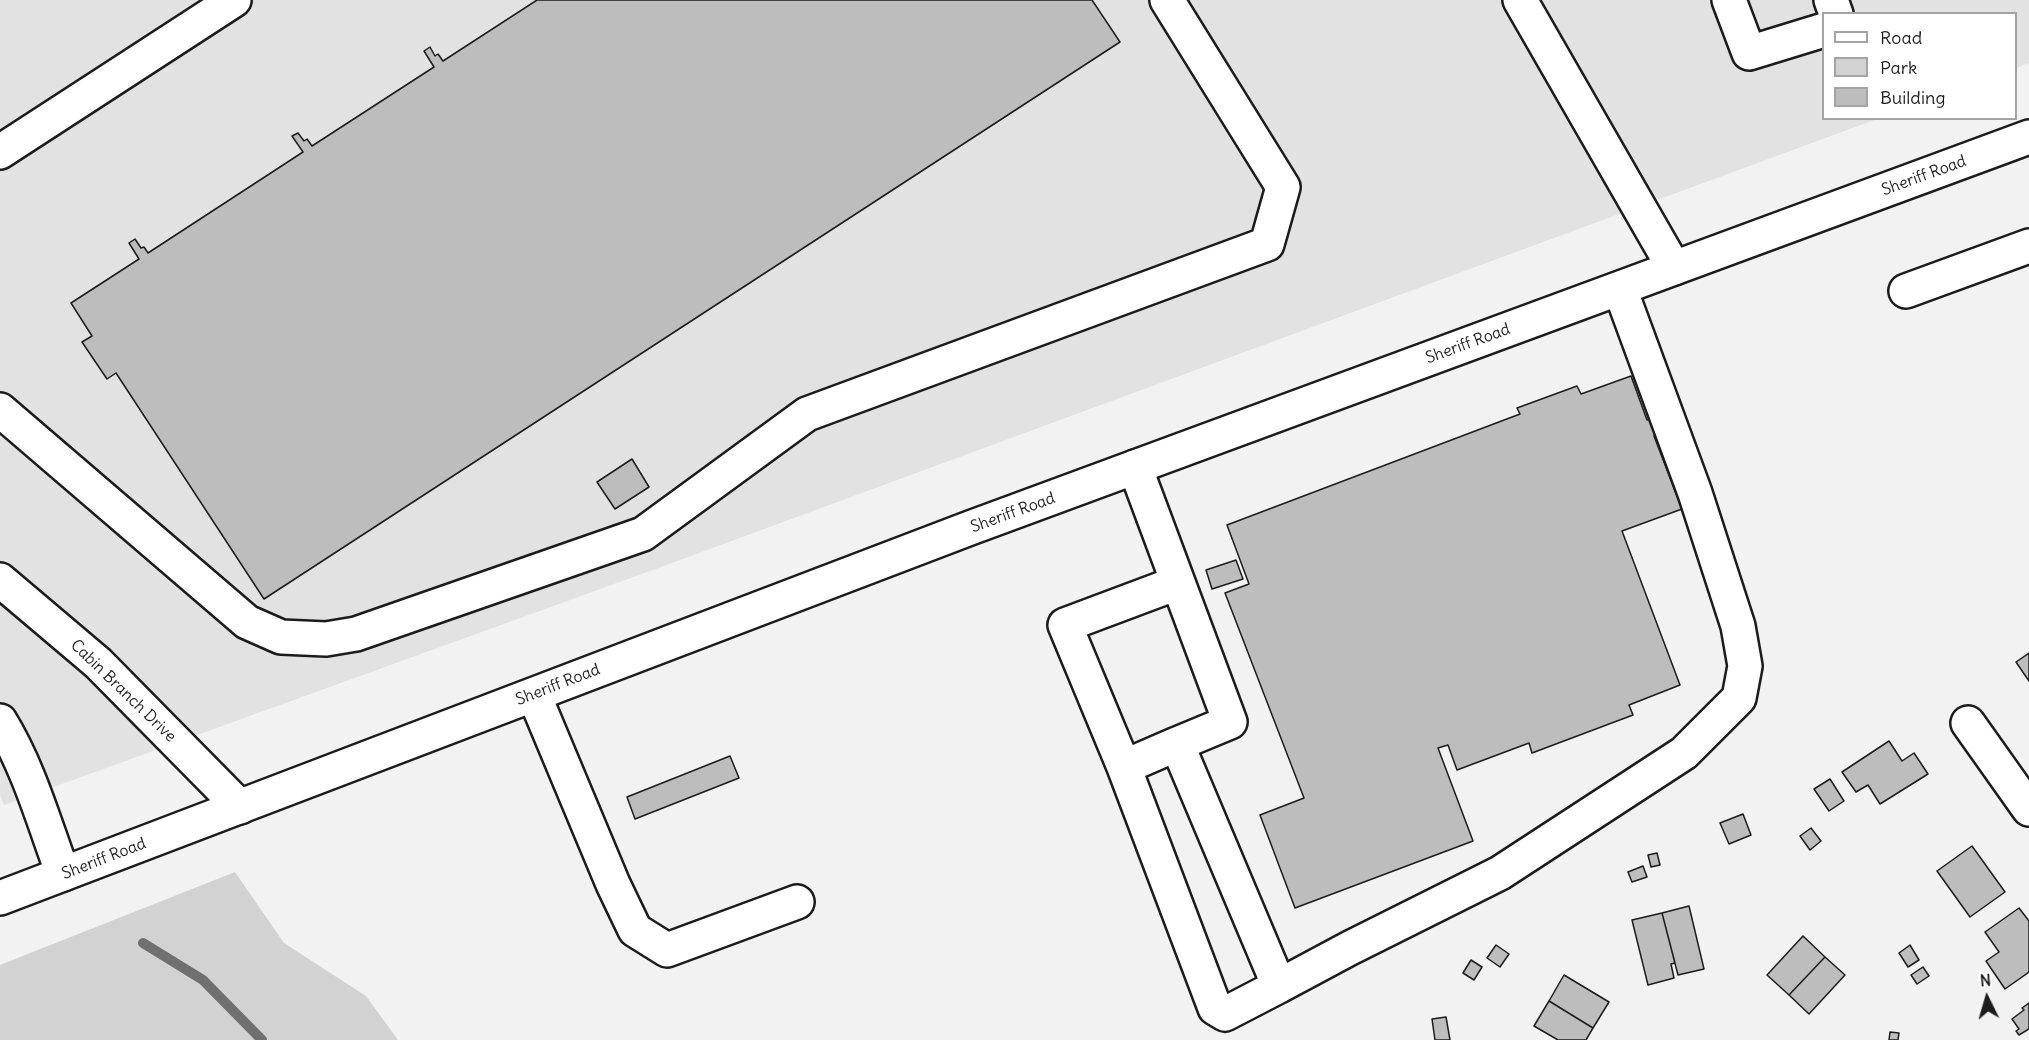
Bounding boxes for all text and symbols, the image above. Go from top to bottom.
legend [1822,12,2017,120]
text: Road [1880,26,1922,49]
text: Park [1880,56,1917,79]
text: Building [1880,86,1945,109]
street label: Sheriff Road [1879,152,1969,200]
street label: Sheriff Road [1423,320,1513,368]
street label: Sheriff Road [968,489,1058,537]
street label: Cabin Branch Drive [66,636,180,746]
street label: Sheriff Road [513,660,603,710]
street label: Sheriff Road [59,834,149,884]
north arrow [1957,968,2017,1028]
text: N [1979,970,1992,991]

